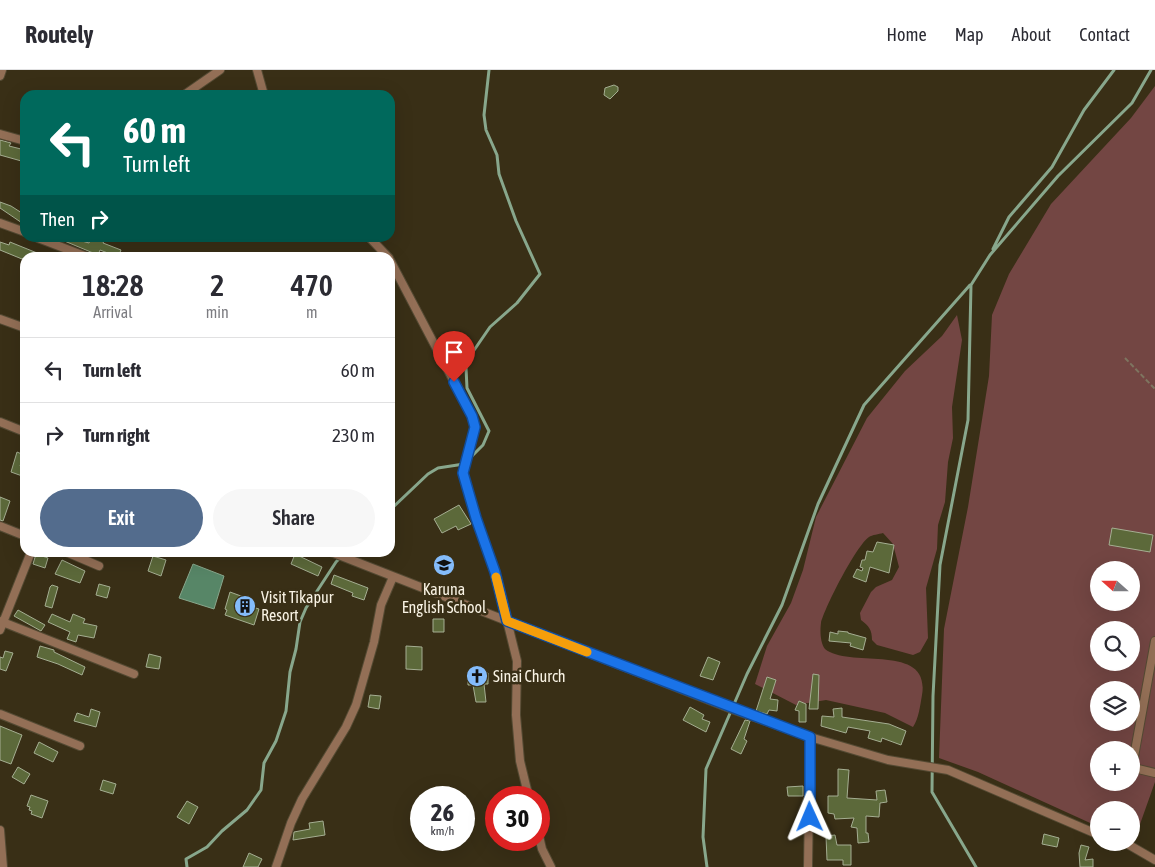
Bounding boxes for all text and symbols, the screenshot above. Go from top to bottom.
text: Routely [25,21,93,48]
text: Home [887,24,927,45]
text: Map [955,24,984,45]
text: About [1012,24,1051,45]
text: Contact [1079,24,1130,45]
icon: left [40,110,105,175]
text: 60 m [123,110,186,150]
text: Turn left [123,151,190,177]
icon: right [85,205,113,233]
text: Then [40,208,75,230]
text: 18:28 [82,268,144,302]
text: 2 [210,268,224,302]
text: 470 [291,268,333,302]
text: Arrival [93,303,132,321]
text: min [206,303,229,321]
text: m [306,303,318,321]
pin [433,331,475,382]
icon: arrive [440,338,468,366]
icon: left [40,356,68,384]
text: Turn left [83,359,141,381]
text: 60 m [341,359,375,381]
icon: right [40,421,68,449]
text: Turn right [83,424,150,446]
text: 230 m [332,424,375,446]
button: Exit [40,489,203,547]
button: Share [213,489,375,547]
school or university icon: Karuna English School [432,553,456,577]
north arrow [1090,561,1140,611]
map controls [1090,561,1140,851]
place label: Karuna English School [402,580,487,617]
place label: Visit Tikapur Resort [261,588,334,624]
building icon: Visit Tikapur Resort [233,594,257,618]
button: search [1090,621,1140,671]
church icon: Sinai Church [465,664,489,688]
place label: Sinai Church [493,667,566,685]
button: layers [1090,681,1140,731]
button: + [1090,741,1140,791]
speed limit sign: 30 [485,786,550,851]
position arrow [783,790,835,842]
text: 26 [431,798,454,826]
button: − [1090,801,1140,851]
text: km/h [431,824,454,838]

